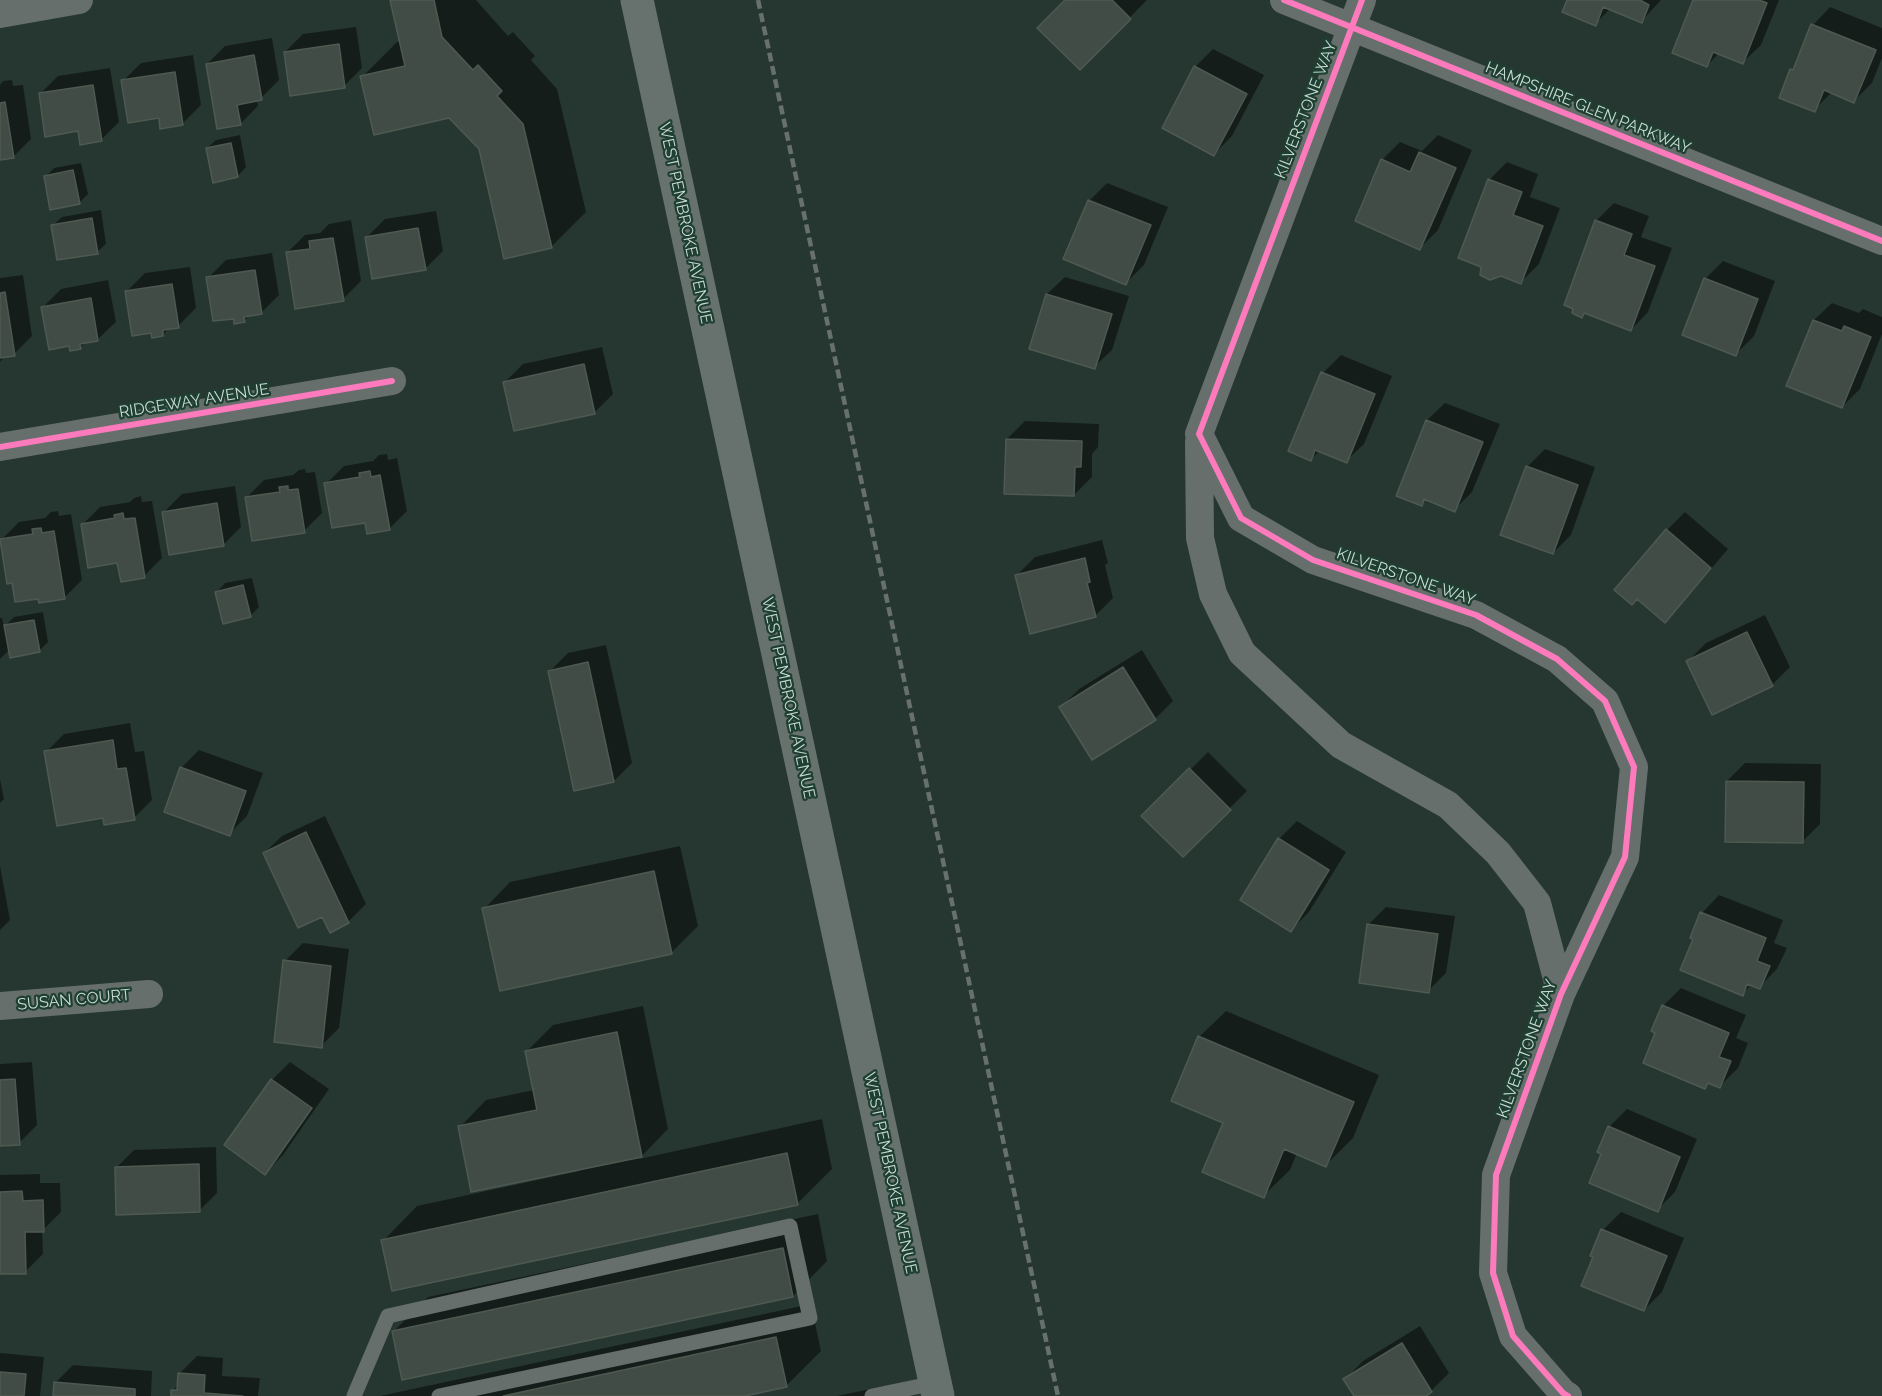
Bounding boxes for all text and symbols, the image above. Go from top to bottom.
street label: KILVERSTONE WAY [1271,38,1341,182]
street label: HAMPSHIRE GLEN PARKWAY [1483,58,1693,158]
street label: WEST PEMBROKE AVENUE [654,120,716,326]
street label: RIDGEWAY AVENUE [118,380,270,422]
street label: KILVERSTONE WAY [1334,544,1478,610]
street label: WEST PEMBROKE AVENUE [757,595,819,801]
street label: KILVERSTONE WAY [1493,977,1561,1121]
street label: SUSAN COURT [17,985,131,1015]
street label: WEST PEMBROKE AVENUE [859,1070,921,1276]

